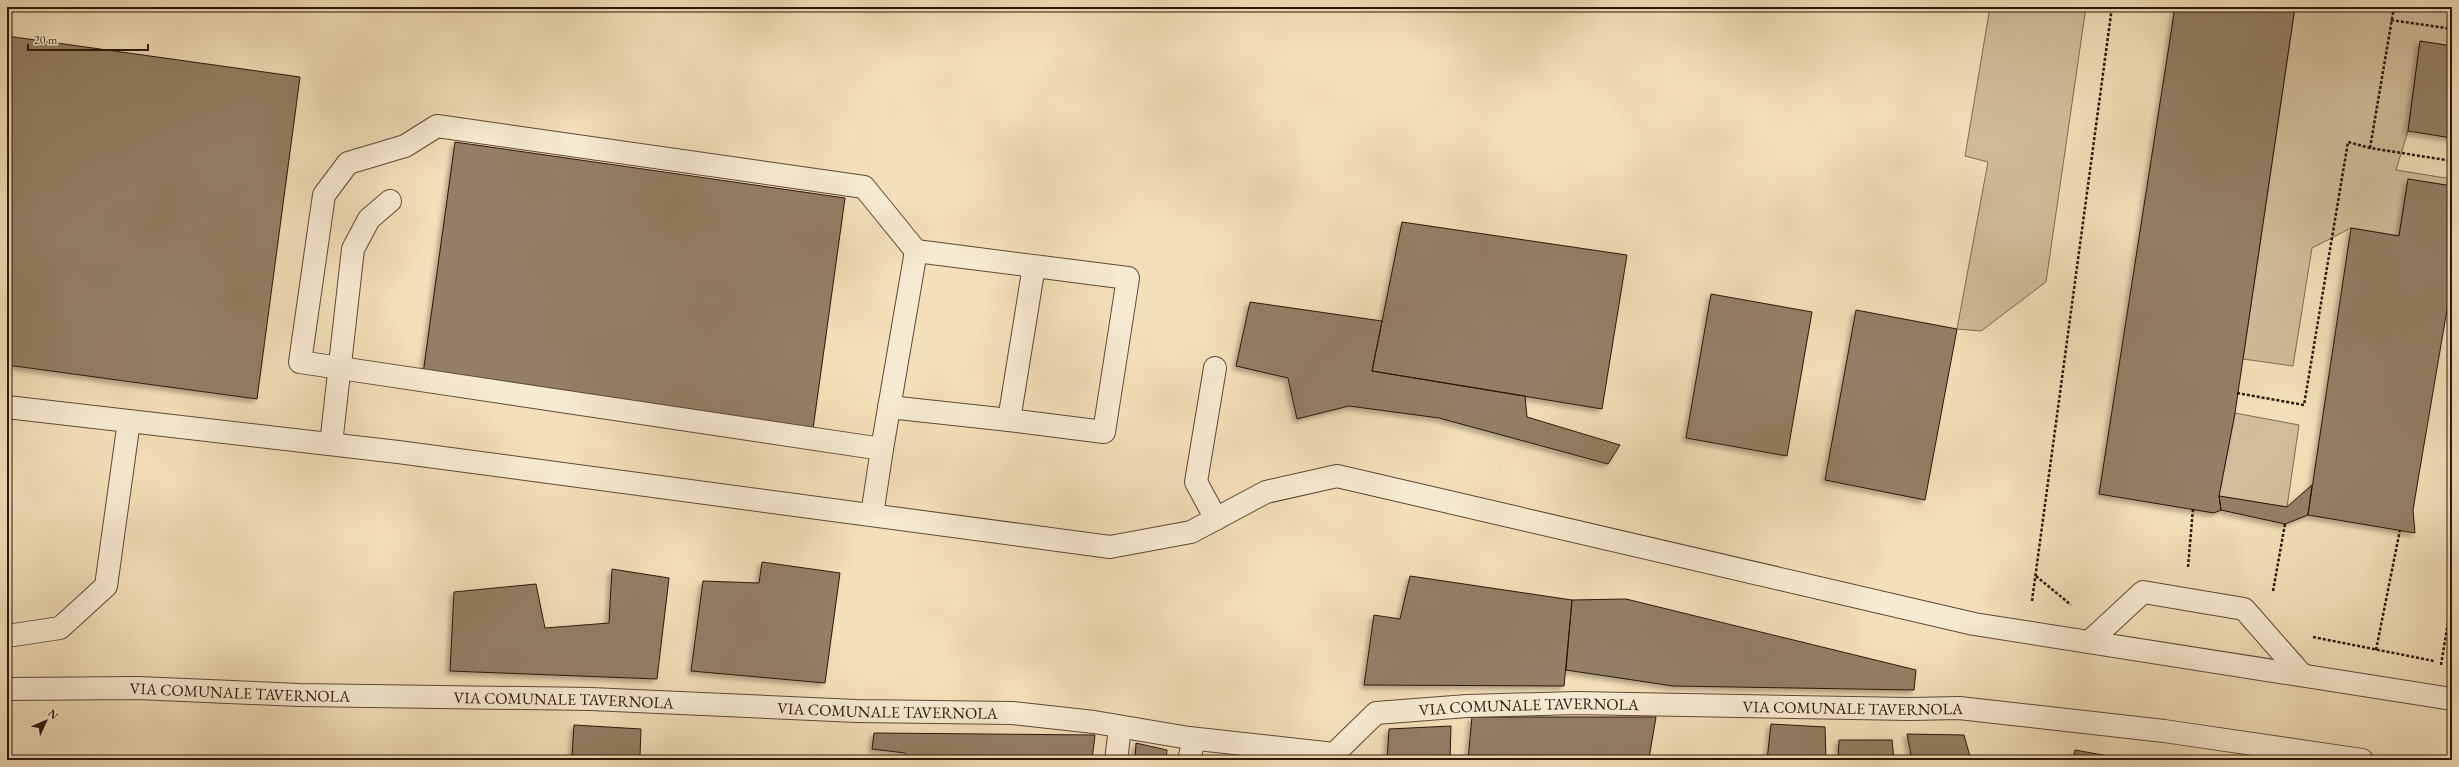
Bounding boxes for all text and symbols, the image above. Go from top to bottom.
scale bar [28,26,148,52]
text: 20 m [34,32,58,48]
street label: VIA COMUNALE TAVERNOLA [130,678,351,707]
street label: VIA COMUNALE TAVERNOLA [453,687,675,714]
street label: VIA COMUNALE TAVERNOLA [1418,693,1640,721]
street label: VIA COMUNALE TAVERNOLA [1742,696,1964,720]
street label: VIA COMUNALE TAVERNOLA [777,697,999,724]
north arrow [26,701,66,741]
text: N [45,706,61,722]

